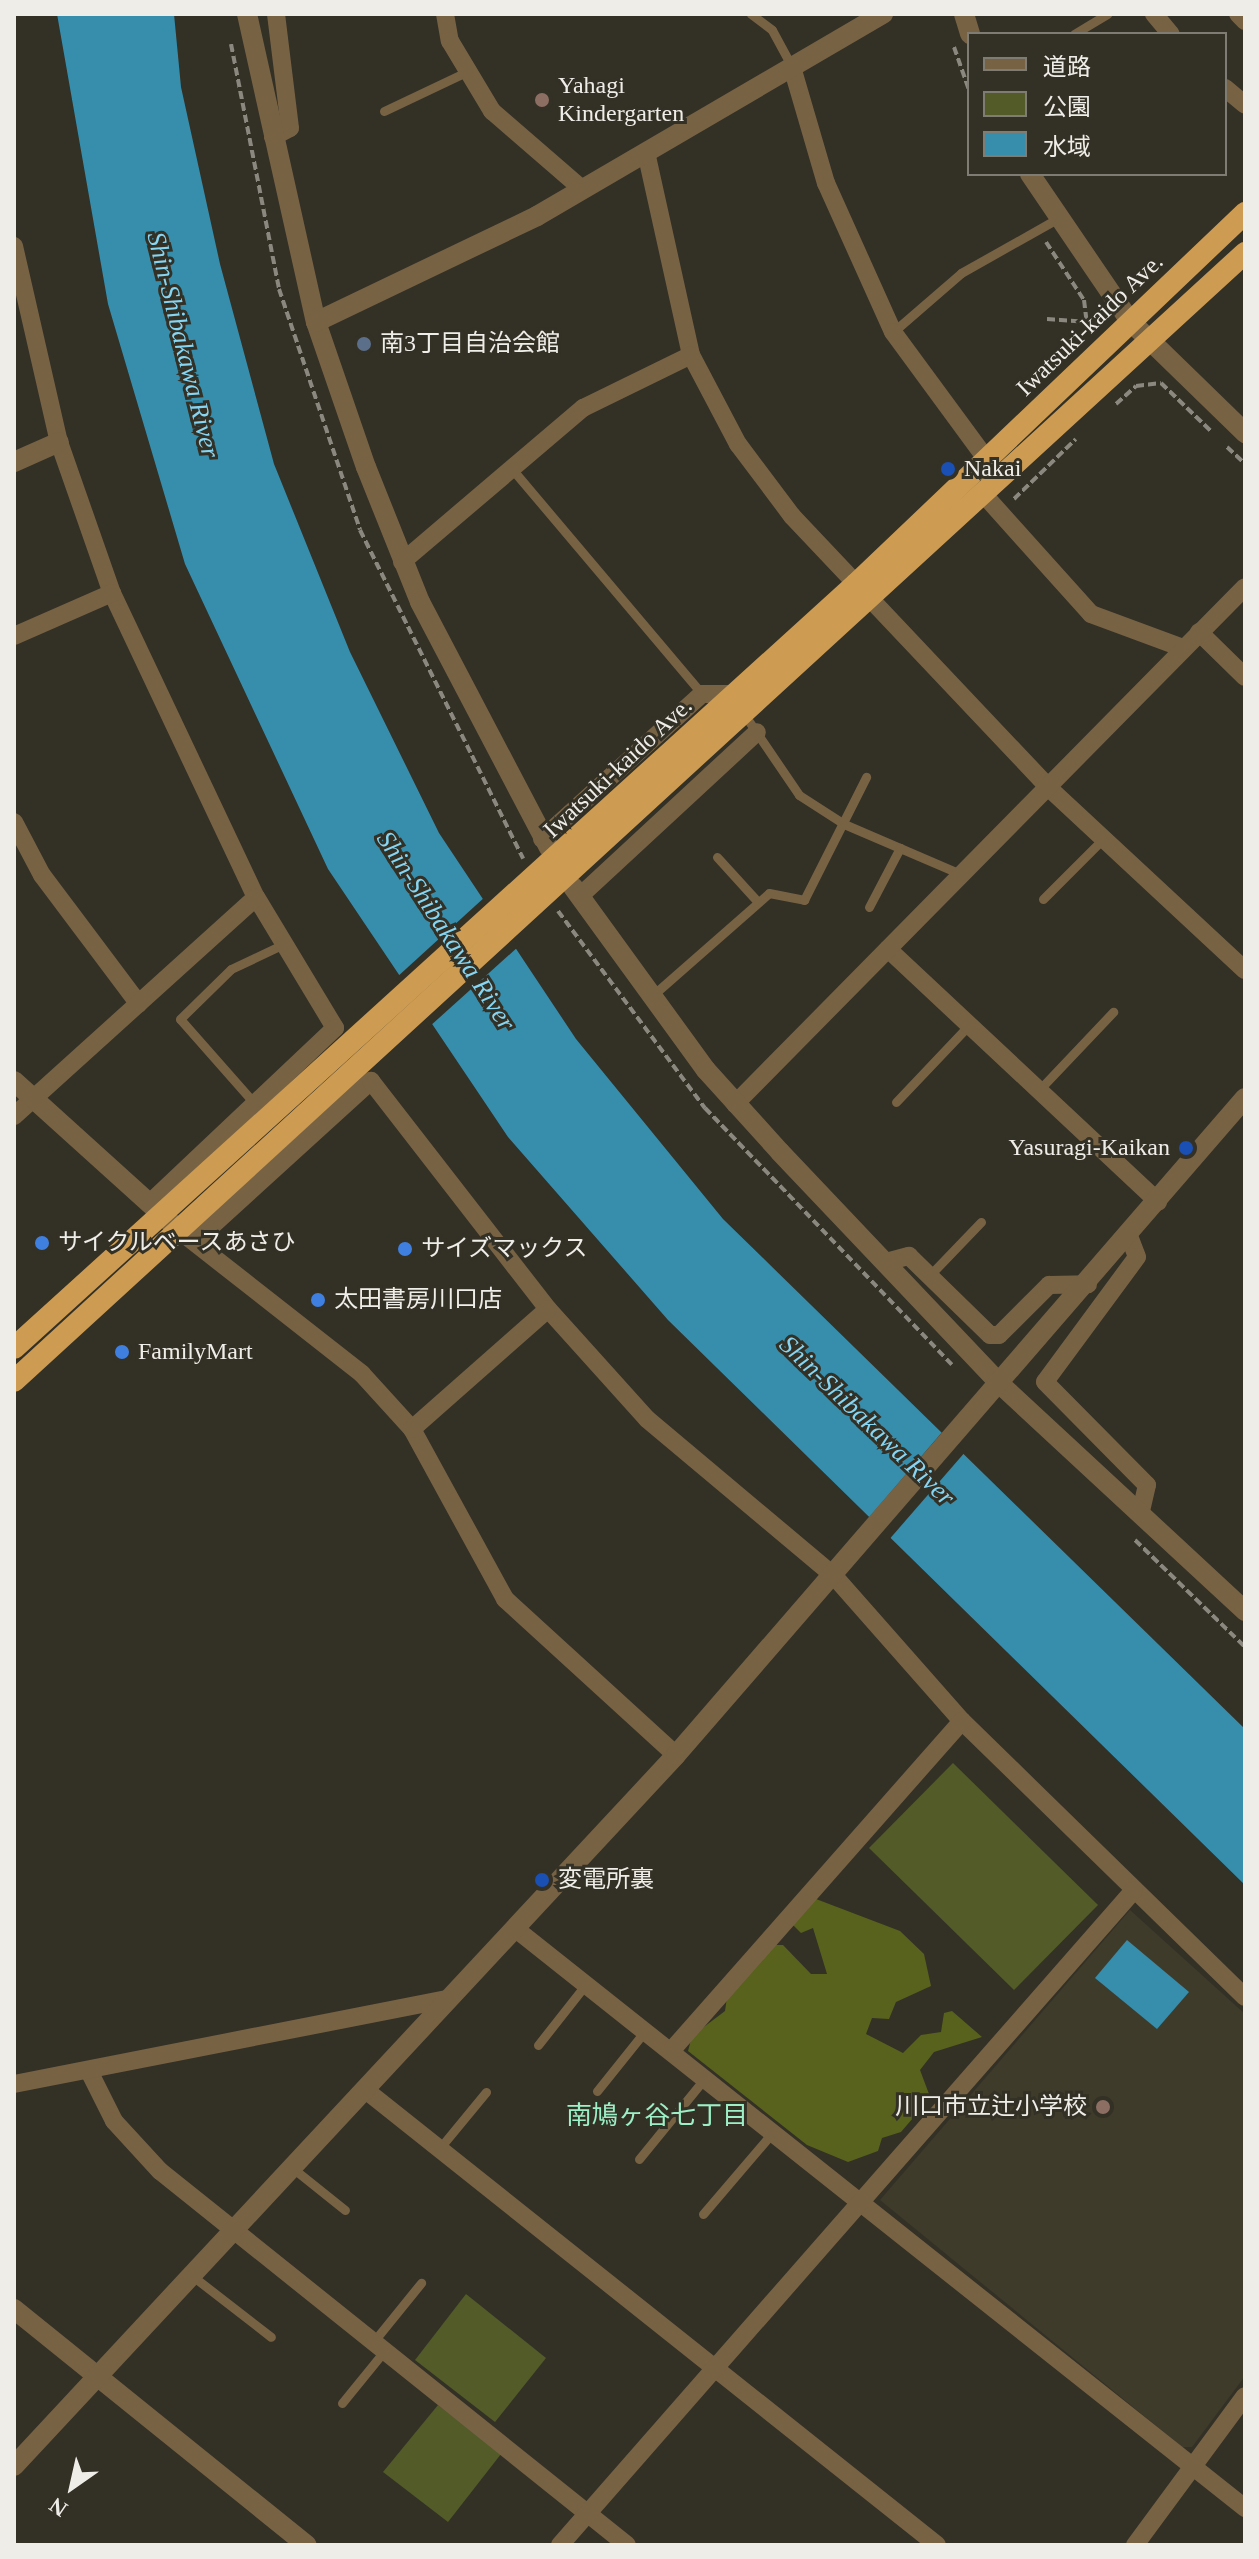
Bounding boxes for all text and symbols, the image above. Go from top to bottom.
legend [967,32,1227,176]
text: 道路 [1043,54,1091,80]
place label: Yahagi Kindergarten [558,72,684,128]
marker: Yahagi Kindergarten [533,91,551,109]
text: 公園 [1043,94,1091,120]
text: 水域 [1043,134,1091,160]
water label: Shin-Shibakawa River [140,229,226,461]
street label: Iwatsuki-kaido Ave. [1010,247,1170,403]
place label: 南3丁目自治会館 [380,330,560,358]
marker: 南3丁目自治会館 [355,335,373,353]
place label: Nakai [964,455,1021,483]
marker: Nakai [939,460,957,478]
street label: Iwatsuki-kaido Ave. [537,691,699,845]
water label: Shin-Shibakawa River [370,825,522,1037]
place label: Yasuragi-Kaikan [1008,1134,1170,1162]
marker: Yasuragi-Kaikan [1177,1139,1195,1157]
place label: サイクルベースあさひ [58,1229,298,1257]
marker: サイクルベースあさひ [33,1234,51,1252]
place label: サイズマックス [421,1235,589,1263]
marker: サイズマックス [396,1240,414,1258]
place label: 太田書房川口店 [334,1286,502,1314]
marker: 太田書房川口店 [309,1291,327,1309]
water label: Shin-Shibakawa River [773,1329,961,1513]
place label: FamilyMart [138,1338,253,1366]
marker: FamilyMart [113,1343,131,1361]
place label: 変電所裏 [558,1866,654,1894]
marker: 変電所裏 [533,1871,551,1889]
place label: 川口市立辻小学校 [895,2093,1087,2121]
marker: 川口市立辻小学校 [1094,2098,1112,2116]
district label: 南鳩ヶ谷七丁目 [566,2100,748,2132]
north arrow [32,2447,112,2527]
text: N [45,2493,72,2522]

